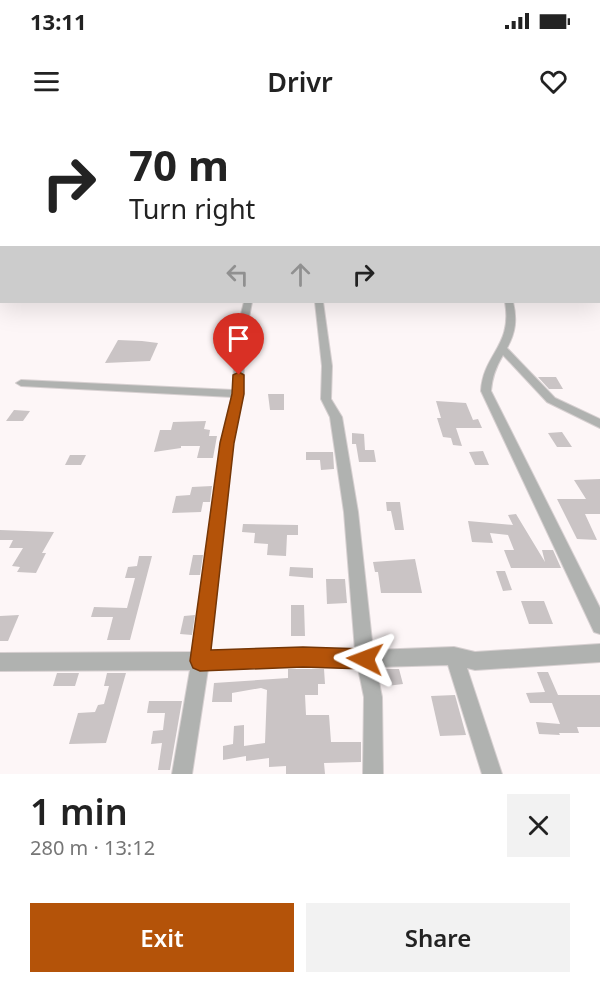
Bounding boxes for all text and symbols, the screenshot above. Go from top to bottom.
text: 13:11 [30,6,87,36]
text: Drivr [267,63,333,100]
icon: menu [30,65,63,98]
icon: heart [537,65,570,98]
text: 70 m [129,136,229,193]
icon: right [30,144,108,222]
text: Turn right [129,190,255,227]
icon: left [221,258,254,291]
icon: ahead [284,258,317,291]
icon: right [347,258,380,291]
pin [213,313,264,375]
icon: arrive [222,322,255,355]
position arrow [333,627,397,691]
text: 1 min [30,787,128,836]
button: close [507,794,570,857]
text: 280 m · 13:12 [30,834,155,861]
button: Exit [30,903,294,972]
button: Share [306,903,570,972]

